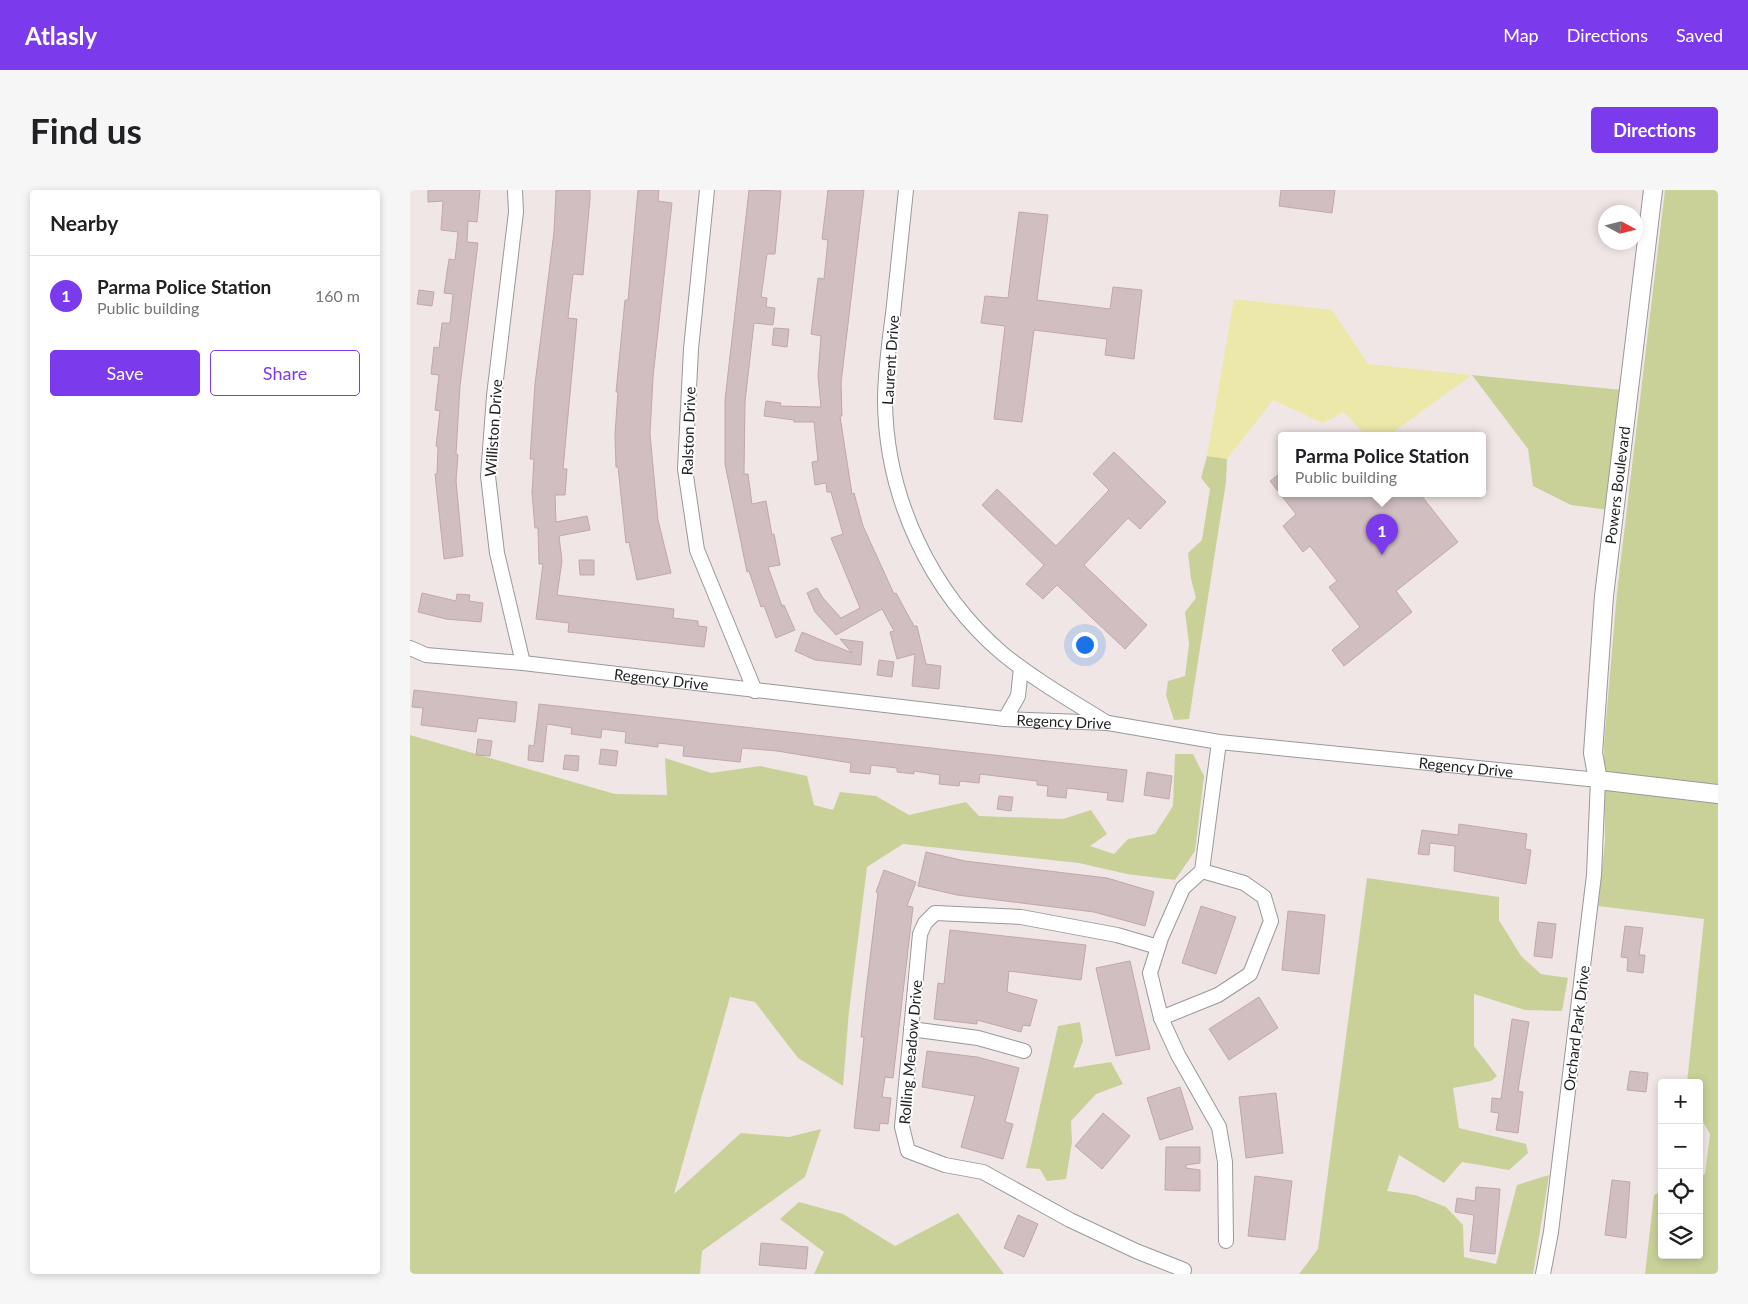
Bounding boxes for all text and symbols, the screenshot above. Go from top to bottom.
text: Atlasly [25,21,97,50]
text: Map [1503,24,1539,46]
text: Directions [1567,24,1648,46]
text: Saved [1676,24,1723,46]
button: Directions [1591,107,1718,153]
text: Find us [30,109,142,151]
north arrow [1598,205,1643,250]
text: Nearby [50,210,118,235]
text: Parma Police Station [97,275,271,298]
text: 1 [61,286,71,305]
text: 160 m [315,286,360,305]
text: Public building [97,298,199,317]
street label: Laurent Drive [878,314,902,405]
button: Save [50,350,200,396]
button: Share [210,350,360,396]
street label: Williston Drive [481,378,505,478]
street label: Ralston Drive [677,386,699,476]
street label: Powers Boulevard [1601,425,1633,545]
popup [1278,432,1486,497]
text: Parma Police Station [1295,444,1469,467]
text: Public building [1295,467,1397,486]
pin: 1 [1366,514,1398,555]
your location [1072,632,1098,658]
street label: Regency Drive [613,665,710,693]
street label: Regency Drive [1016,710,1112,732]
street label: Regency Drive [1418,753,1514,780]
street label: Orchard Park Drive [1559,964,1593,1092]
street label: Rolling Meadow Drive [895,979,925,1125]
map controls [1658,1079,1703,1259]
button: + [1658,1079,1703,1124]
button: − [1658,1124,1703,1169]
button: locate [1658,1169,1703,1214]
button: layers [1658,1214,1703,1259]

